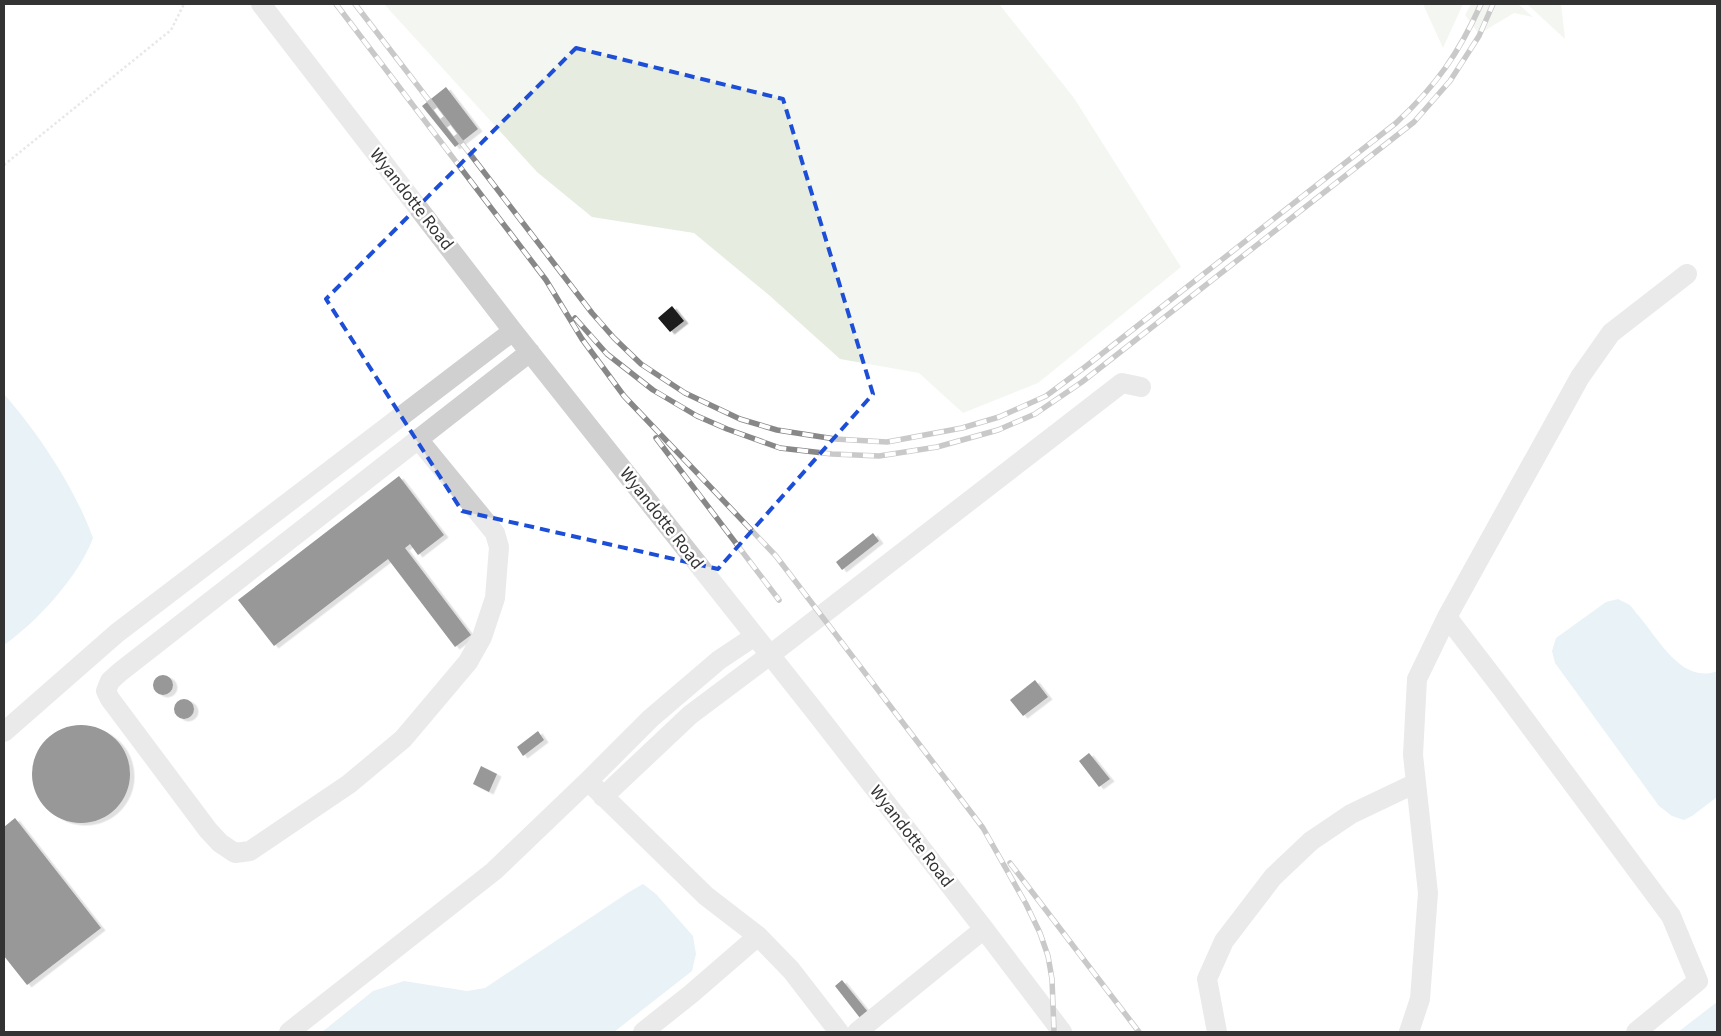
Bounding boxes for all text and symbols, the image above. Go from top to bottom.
street label: Wyandotte Road [364,143,459,256]
street label: Wyandotte Road [614,462,709,575]
street label: Wyandotte Road [864,780,959,893]

